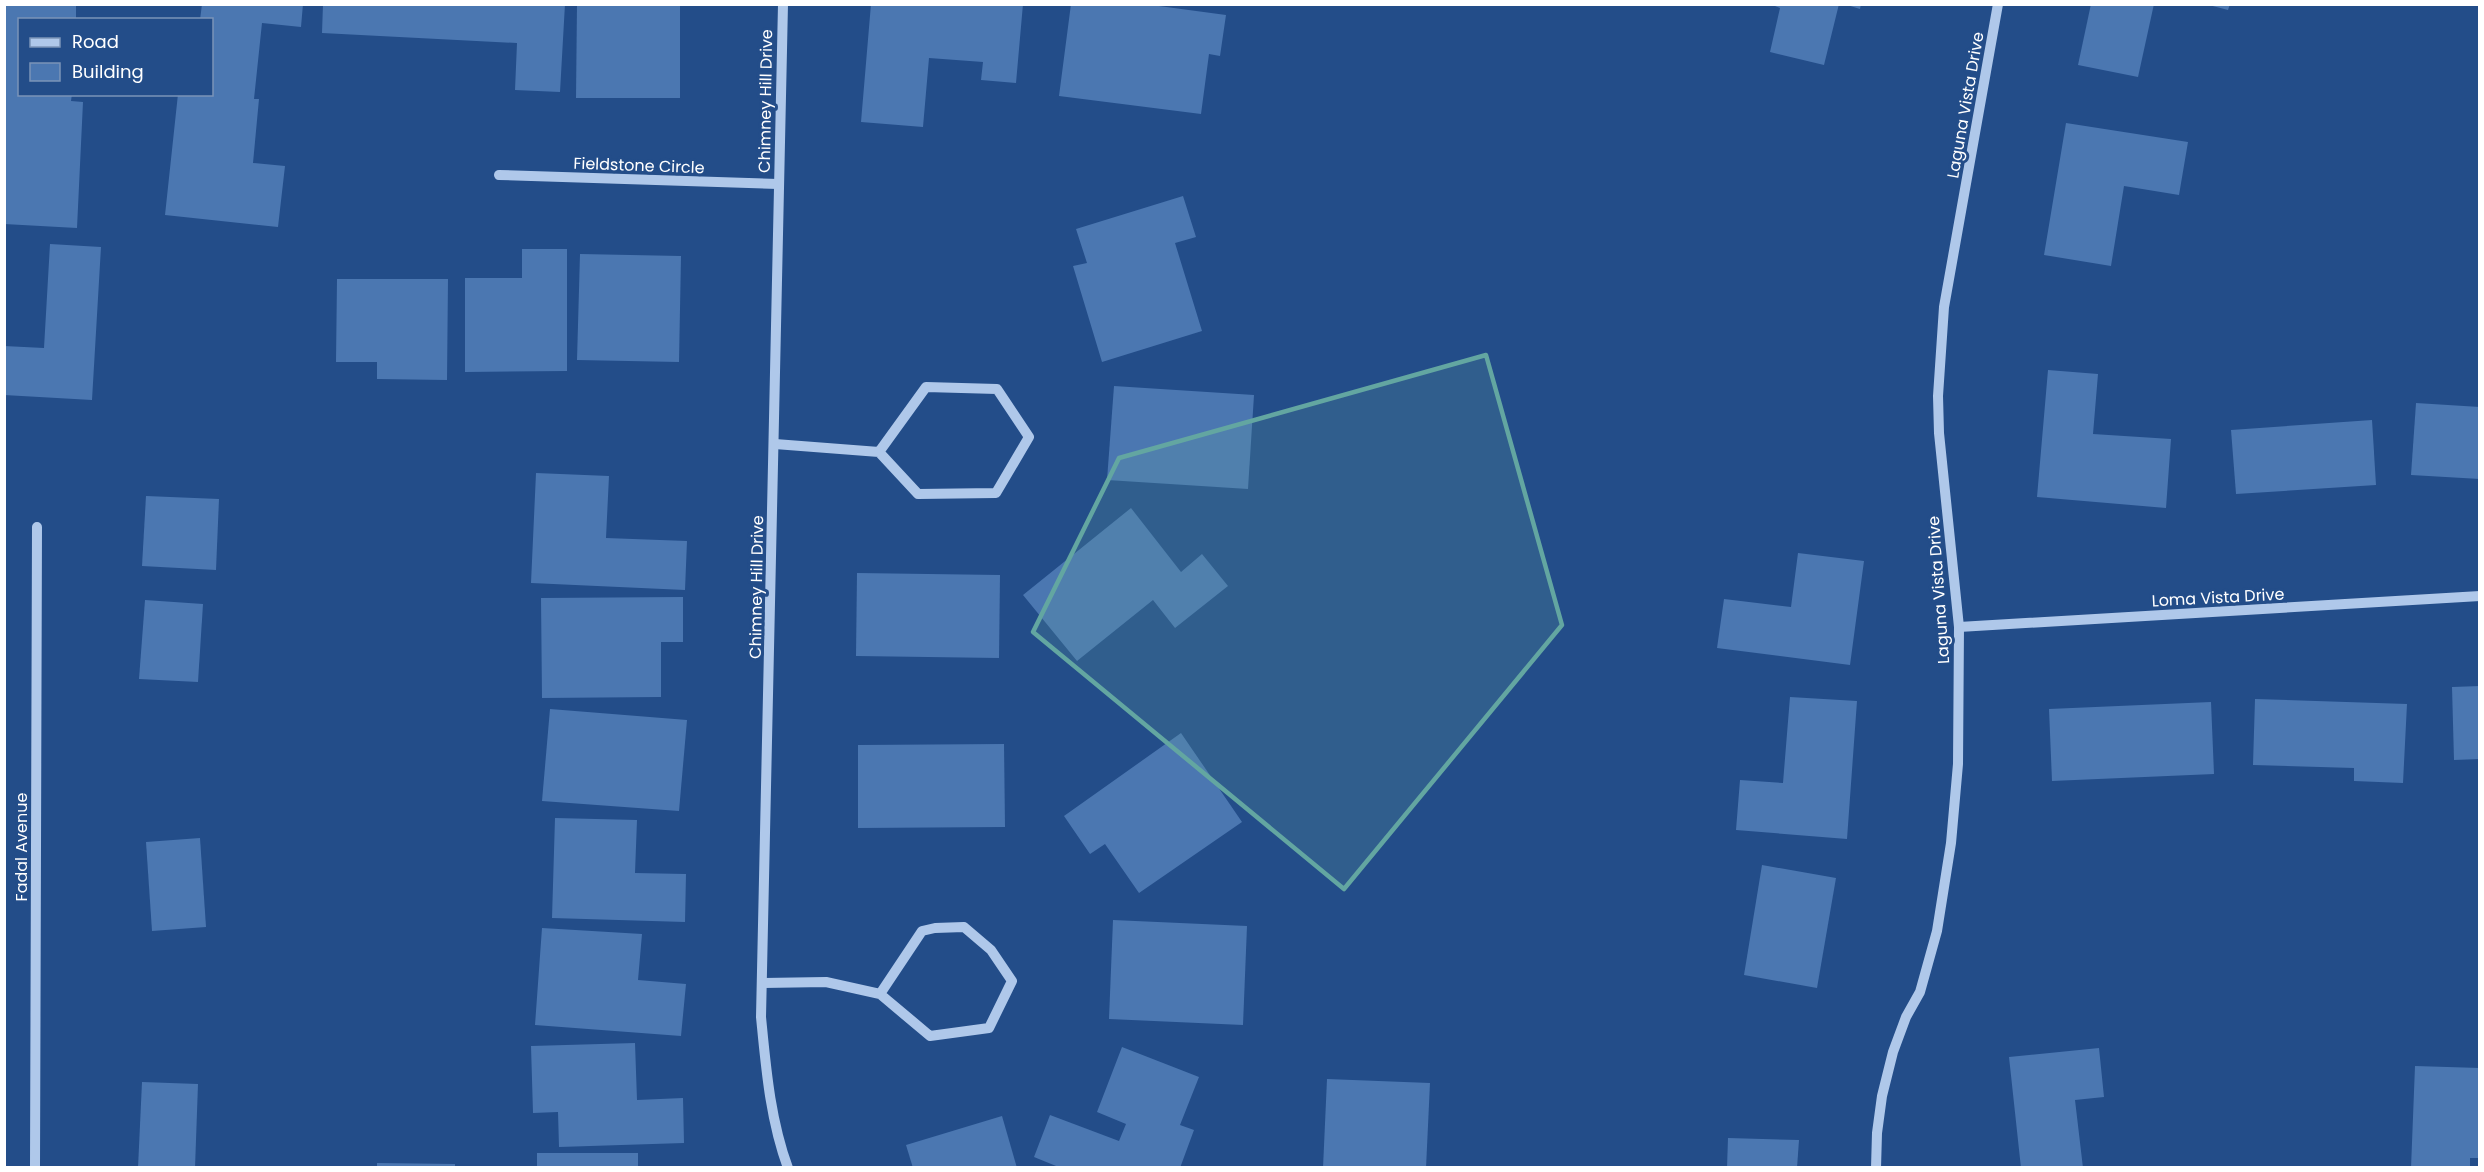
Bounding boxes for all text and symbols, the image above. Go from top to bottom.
legend [18,18,213,96]
text: Road [72,29,119,54]
street label: Chimney Hill Drive [753,29,778,173]
street label: Laguna Vista Drive [1941,30,1990,180]
text: Building [72,59,144,84]
street label: Fieldstone Circle [573,152,705,179]
street label: Chimney Hill Drive [744,515,769,659]
street label: Laguna Vista Drive [1922,515,1955,665]
street label: Loma Vista Drive [2151,583,2285,612]
street label: Fadal Avenue [10,793,33,901]

